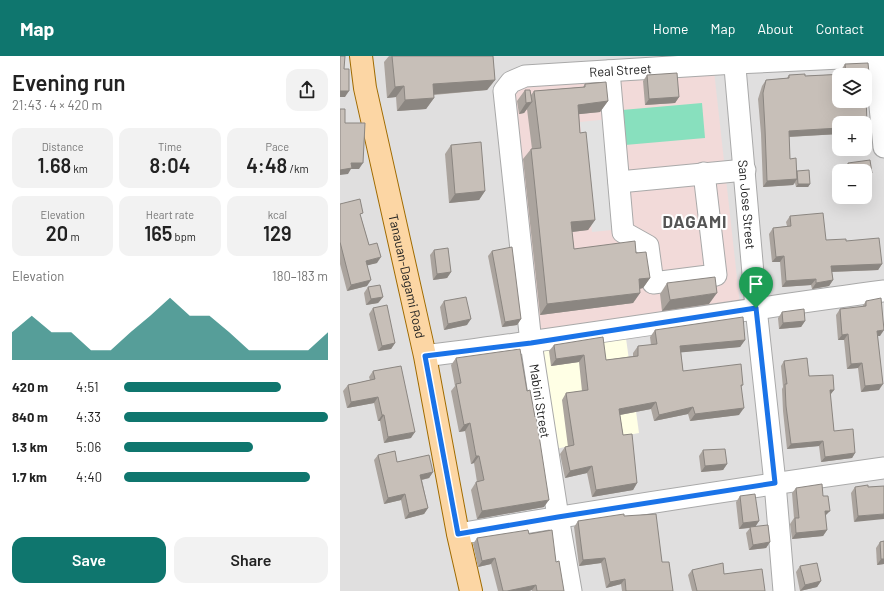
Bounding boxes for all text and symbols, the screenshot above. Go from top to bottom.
text: Map [20,17,54,40]
text: Home [653,20,689,37]
text: Map [711,20,735,37]
text: About [757,20,794,37]
text: Contact [816,20,864,37]
street label: Real Street [589,60,652,80]
map controls [832,68,872,204]
button: layers [832,68,872,108]
text: Evening run [12,69,126,95]
button: share [286,69,328,111]
text: 21:43 · 4 × 420 m [12,97,102,113]
button: + [832,116,872,156]
text: Distance [42,140,84,153]
text: Time [158,140,182,153]
text: Pace [266,140,289,153]
text: 1.68 [37,153,71,177]
text: 8:04 [150,153,190,177]
text: 4:48 [246,153,287,177]
street label: San Jose Street [735,159,759,250]
text: km [71,162,88,175]
text: /km [287,162,309,175]
button: − [832,164,872,204]
text: Elevation [41,208,85,221]
text: Heart rate [146,208,194,221]
text: kcal [268,208,287,221]
district label: DAGAMI [662,211,728,231]
street label: Tanauan-Dagami Road [385,212,429,340]
text: 20 [46,221,68,245]
text: 165 [144,221,172,245]
text: 129 [263,221,292,245]
text: m [68,230,80,243]
text: bpm [172,230,196,243]
pin [739,267,773,308]
text: Elevation [12,268,64,284]
text: 180–183 m [272,268,328,284]
icon: arrive [745,273,767,295]
street label: Mabini Street [526,363,554,439]
text: 420 m [12,379,48,395]
text: 4:51 [76,379,98,395]
text: 840 m [12,409,48,425]
text: 4:33 [76,409,101,425]
text: 1.3 km [12,439,48,455]
text: 5:06 [76,439,101,455]
text: 1.7 km [12,469,47,485]
text: 4:40 [76,469,102,485]
button: Save [12,537,166,583]
button: Share [174,537,328,583]

